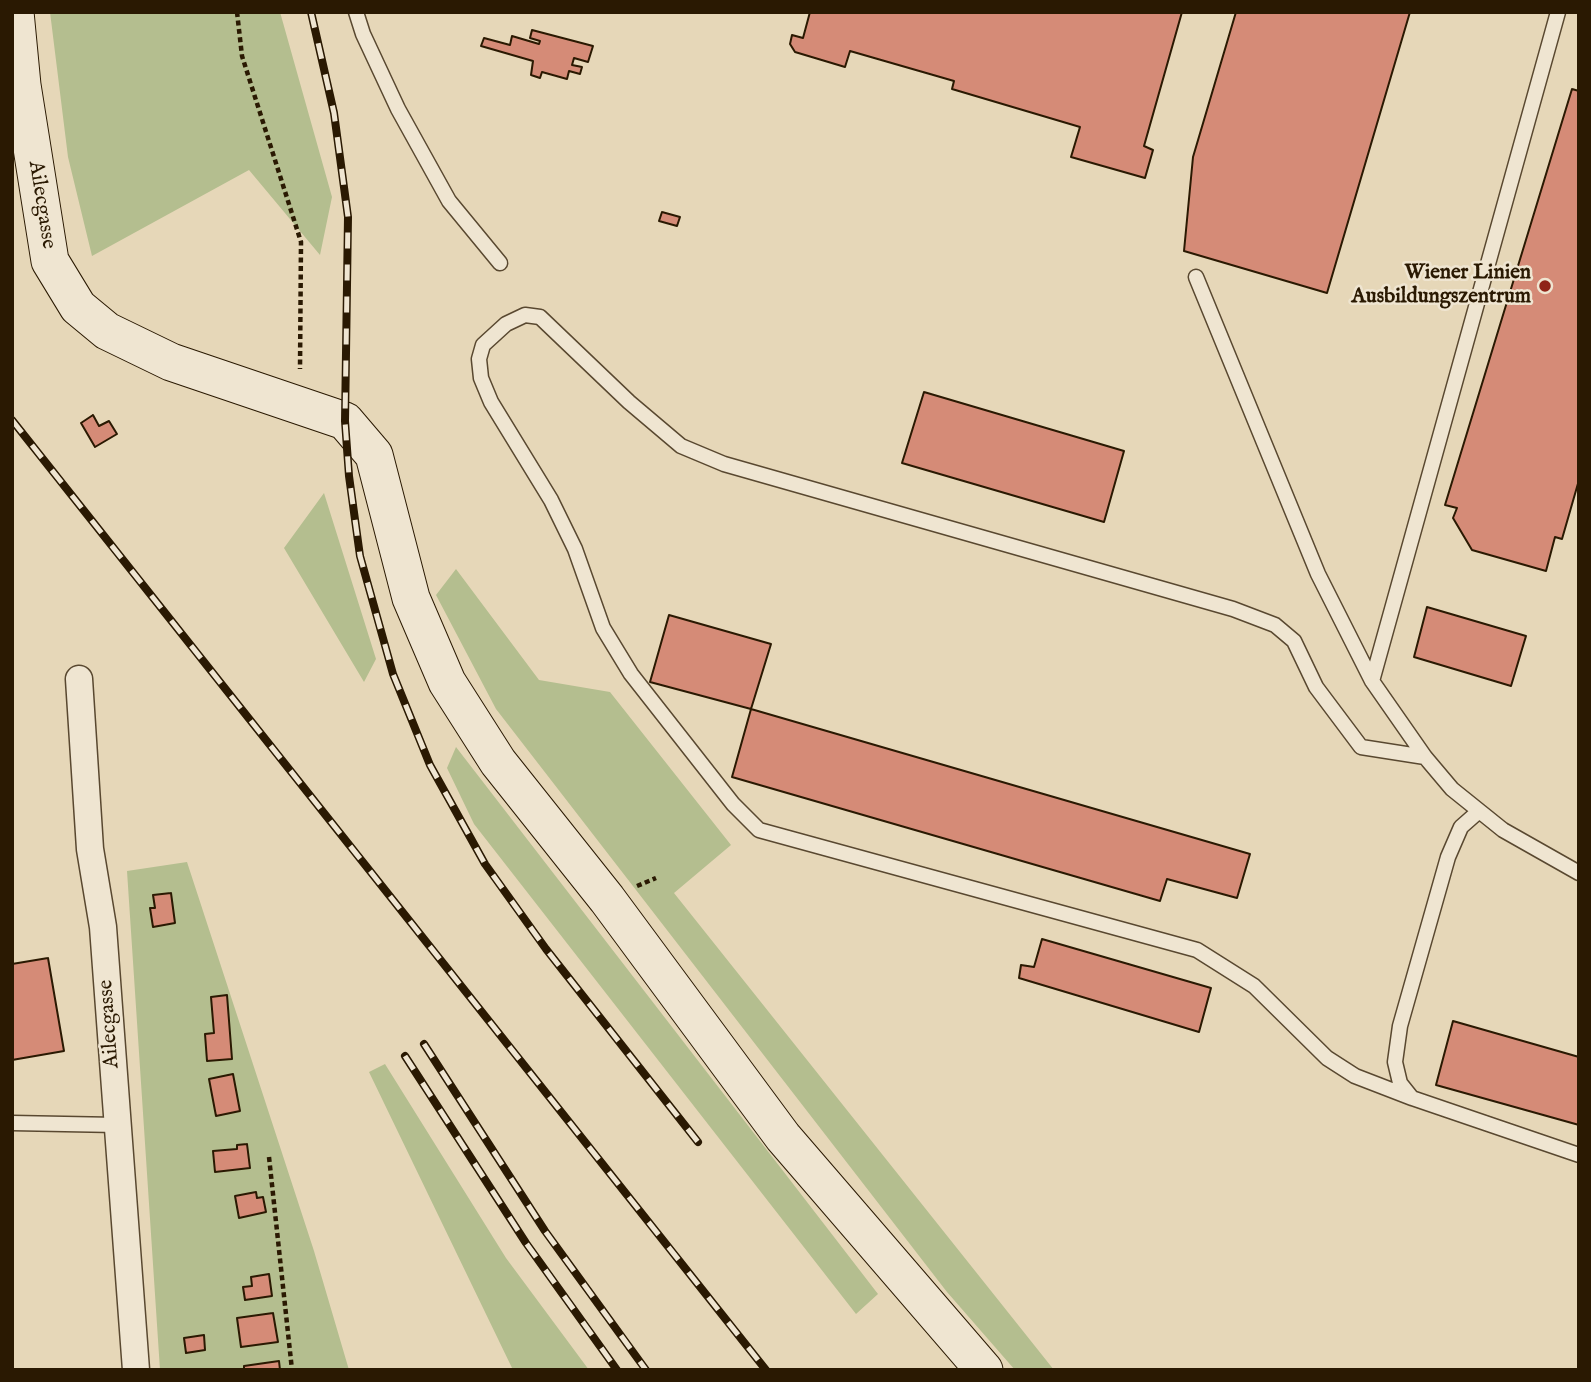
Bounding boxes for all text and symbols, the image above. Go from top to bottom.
street label: Ailecgasse [22,159,60,251]
place label: Wiener Linien Ausbildungszentrum [1352,261,1531,311]
marker: Wiener Linien Ausbildungszentrum [1537,278,1553,294]
street label: Ailecgasse [94,979,126,1069]

